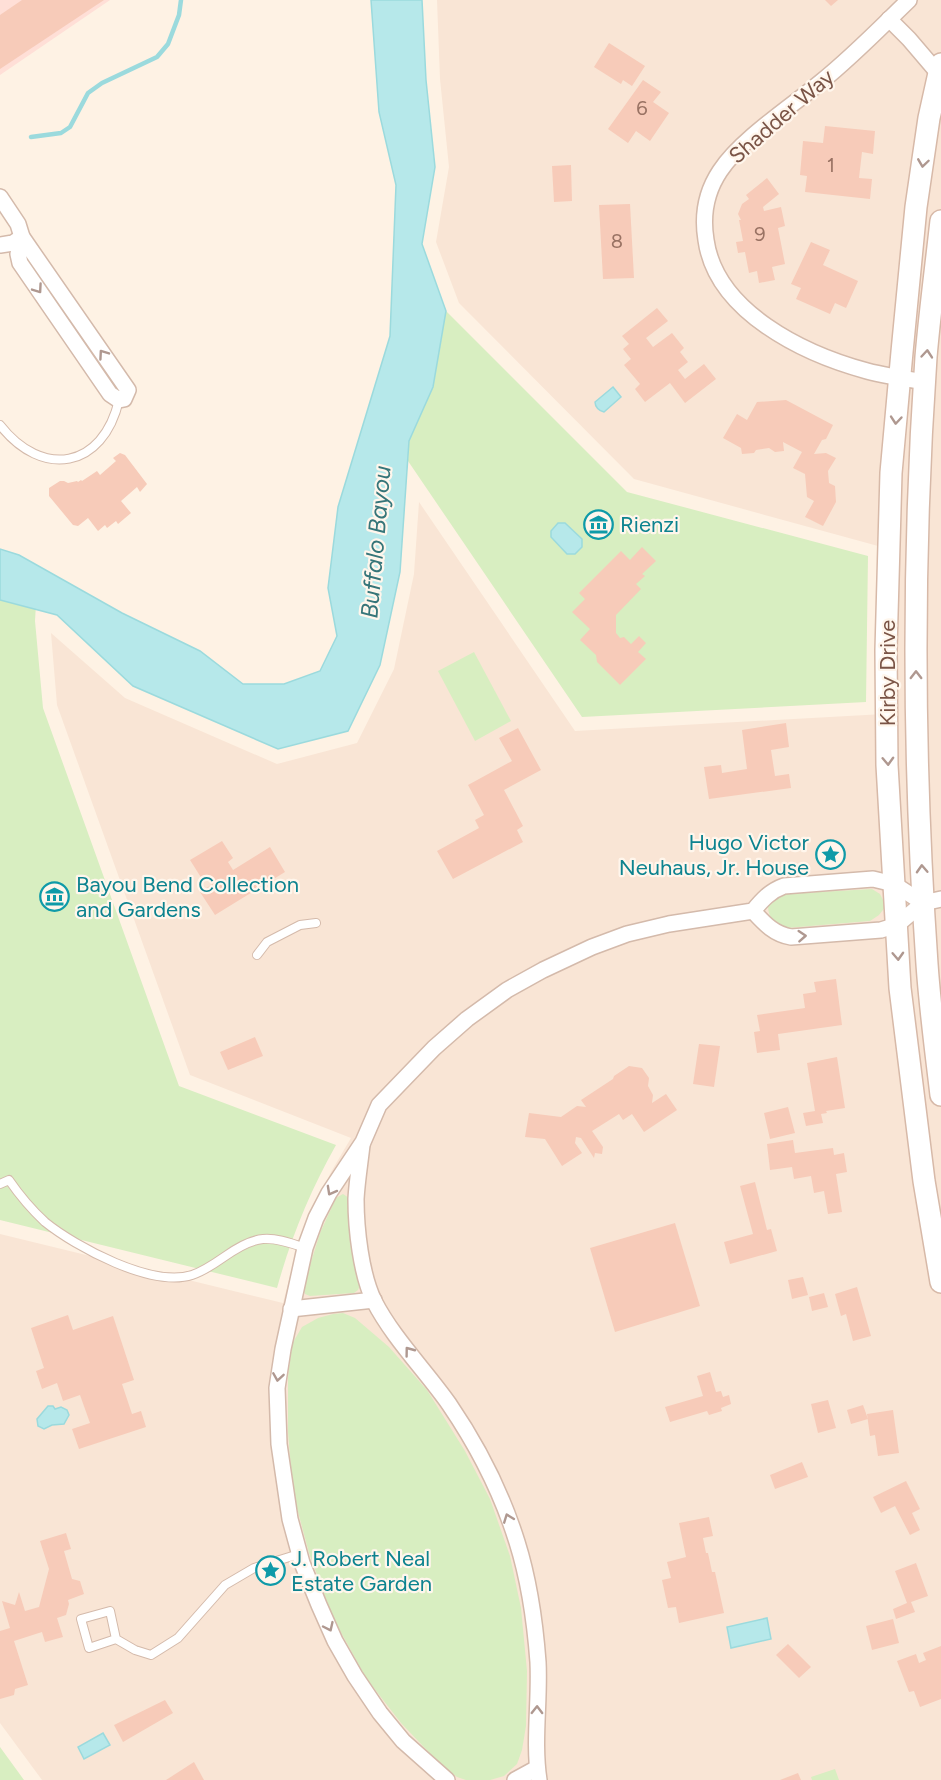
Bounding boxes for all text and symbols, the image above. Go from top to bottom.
street label: Shadder Way [723,63,840,169]
house number: 6 [636,96,648,120]
house number: 1 [827,153,835,177]
one-way arrow [917,158,929,168]
house number: 9 [754,222,766,246]
house number: 8 [611,229,623,253]
one-way arrow [31,282,42,293]
one-way arrow [920,349,933,358]
one-way arrow [99,350,110,361]
one-way arrow [890,415,903,424]
water label: Buffalo Bayou [354,464,397,620]
museum icon: Rienzi [583,508,615,540]
place label: Rienzi [620,511,679,538]
street label: Kirby Drive [874,620,901,726]
one-way arrow [910,670,922,679]
one-way arrow [881,757,894,766]
place label: Hugo Victor Neuhaus, Jr. House [619,829,810,881]
place icon: Hugo Victor Neuhaus, Jr. House [814,839,846,871]
one-way arrow [915,865,928,874]
place label: Bayou Bend Collection and Gardens [76,871,299,923]
museum icon: Bayou Bend Collection and Gardens [39,881,71,913]
one-way arrow [798,930,807,943]
one-way arrow [892,951,905,960]
one-way arrow [327,1185,338,1195]
one-way arrow [405,1347,416,1358]
one-way arrow [273,1373,285,1382]
one-way arrow [503,1513,515,1524]
place label: J. Robert Neal Estate Garden [291,1545,432,1597]
place icon: J. Robert Neal Estate Garden [254,1555,286,1587]
one-way arrow [321,1621,333,1632]
one-way arrow [531,1705,543,1714]

